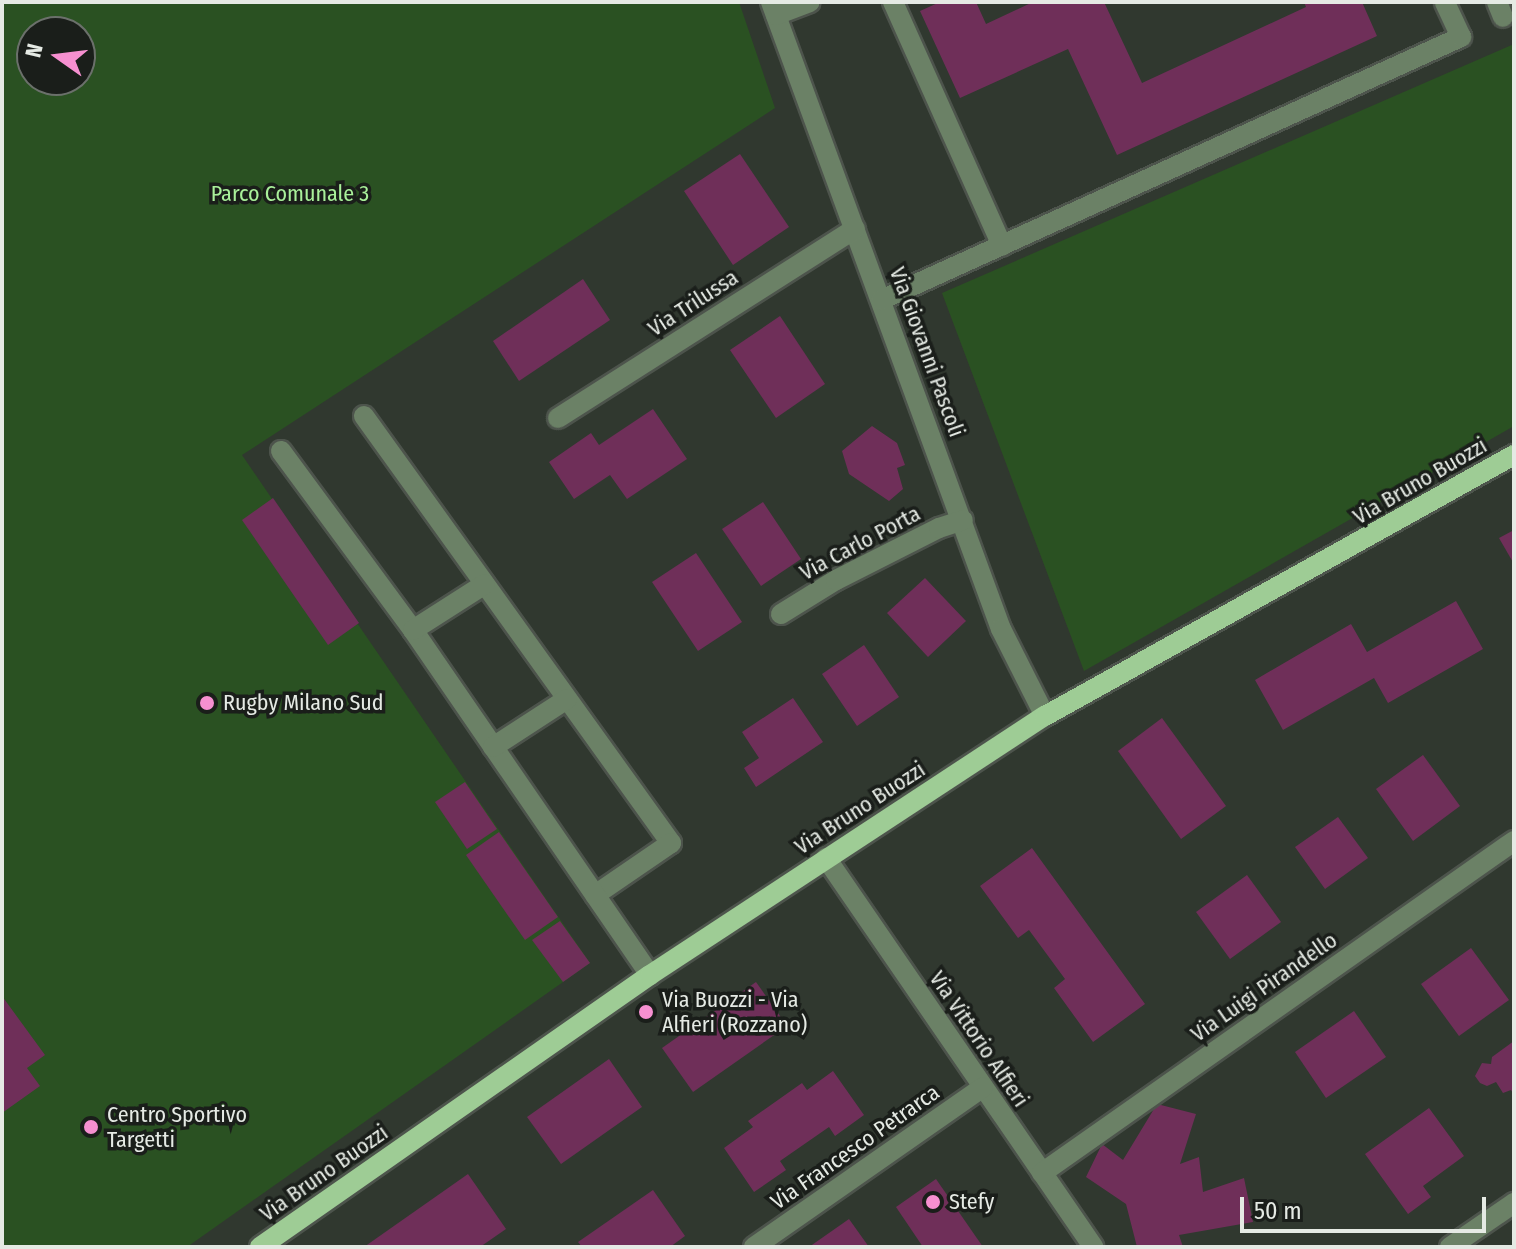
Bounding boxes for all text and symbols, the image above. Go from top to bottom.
north arrow [16,16,96,96]
text: N [19,41,49,60]
park label: Parco Comunale 3 [211,181,369,207]
street label: Via Giovanni Pascoli [884,263,970,441]
street label: Via Trilussa [643,264,743,342]
street label: Via Bruno Buozzi [1348,432,1492,530]
street label: Via Carlo Porta [795,500,925,586]
place label: Rugby Milano Sud [223,690,384,716]
marker: Rugby Milano Sud [198,694,216,712]
street label: Via Bruno Buozzi [790,756,930,860]
street label: Via Luigi Pirandello [1186,927,1342,1047]
street label: Via Vittorio Alfieri [924,966,1034,1112]
place label: Via Buozzi - Via Alfieri (Rozzano) [662,986,807,1038]
marker: Via Buozzi - Via Alfieri (Rozzano) [637,1003,655,1021]
street label: Via Francesco Petrarca [766,1079,944,1215]
place label: Centro Sportivo Targetti [107,1101,247,1152]
marker: Centro Sportivo Targetti [82,1118,100,1136]
street label: Via Bruno Buozzi [255,1119,393,1227]
scale bar [1244,1181,1490,1231]
place label: Stefy [949,1189,994,1215]
marker: Stefy [924,1193,942,1211]
text: 50 m [1254,1197,1302,1225]

